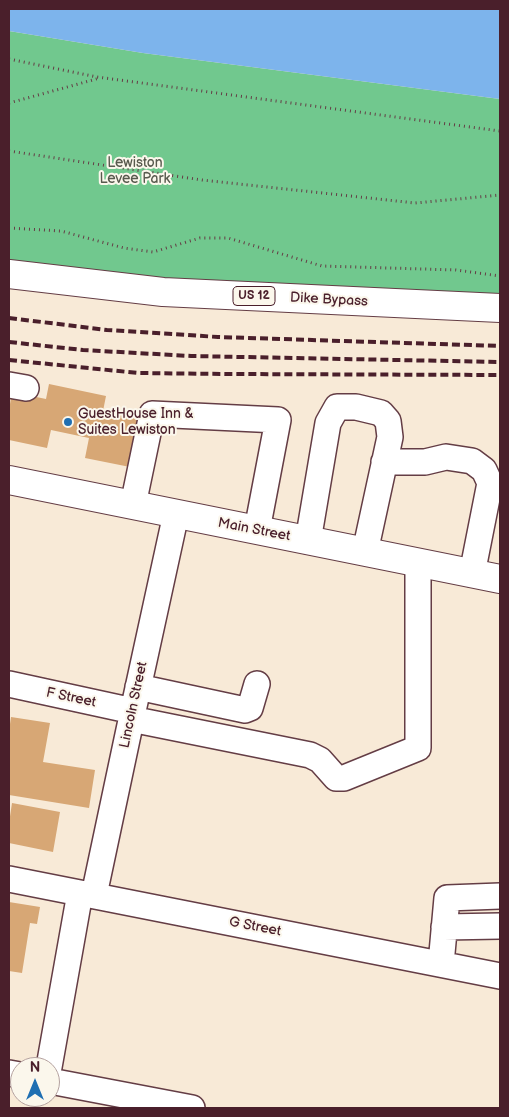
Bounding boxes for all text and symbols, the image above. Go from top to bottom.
park label: Lewiston Levee Park [100,155,170,188]
road number: US 12 [233,286,275,306]
street label: Dike Bypass [290,290,368,310]
place label: GuestHouse Inn & Suites Lewiston [78,406,194,438]
marker: GuestHouse Inn & Suites Lewiston [62,416,74,428]
street label: Main Street [216,515,292,545]
street label: Lincoln Street [117,660,151,750]
street label: F Street [45,685,97,711]
street label: G Street [228,914,282,940]
north arrow [10,1057,60,1107]
text: N [30,1059,40,1076]

